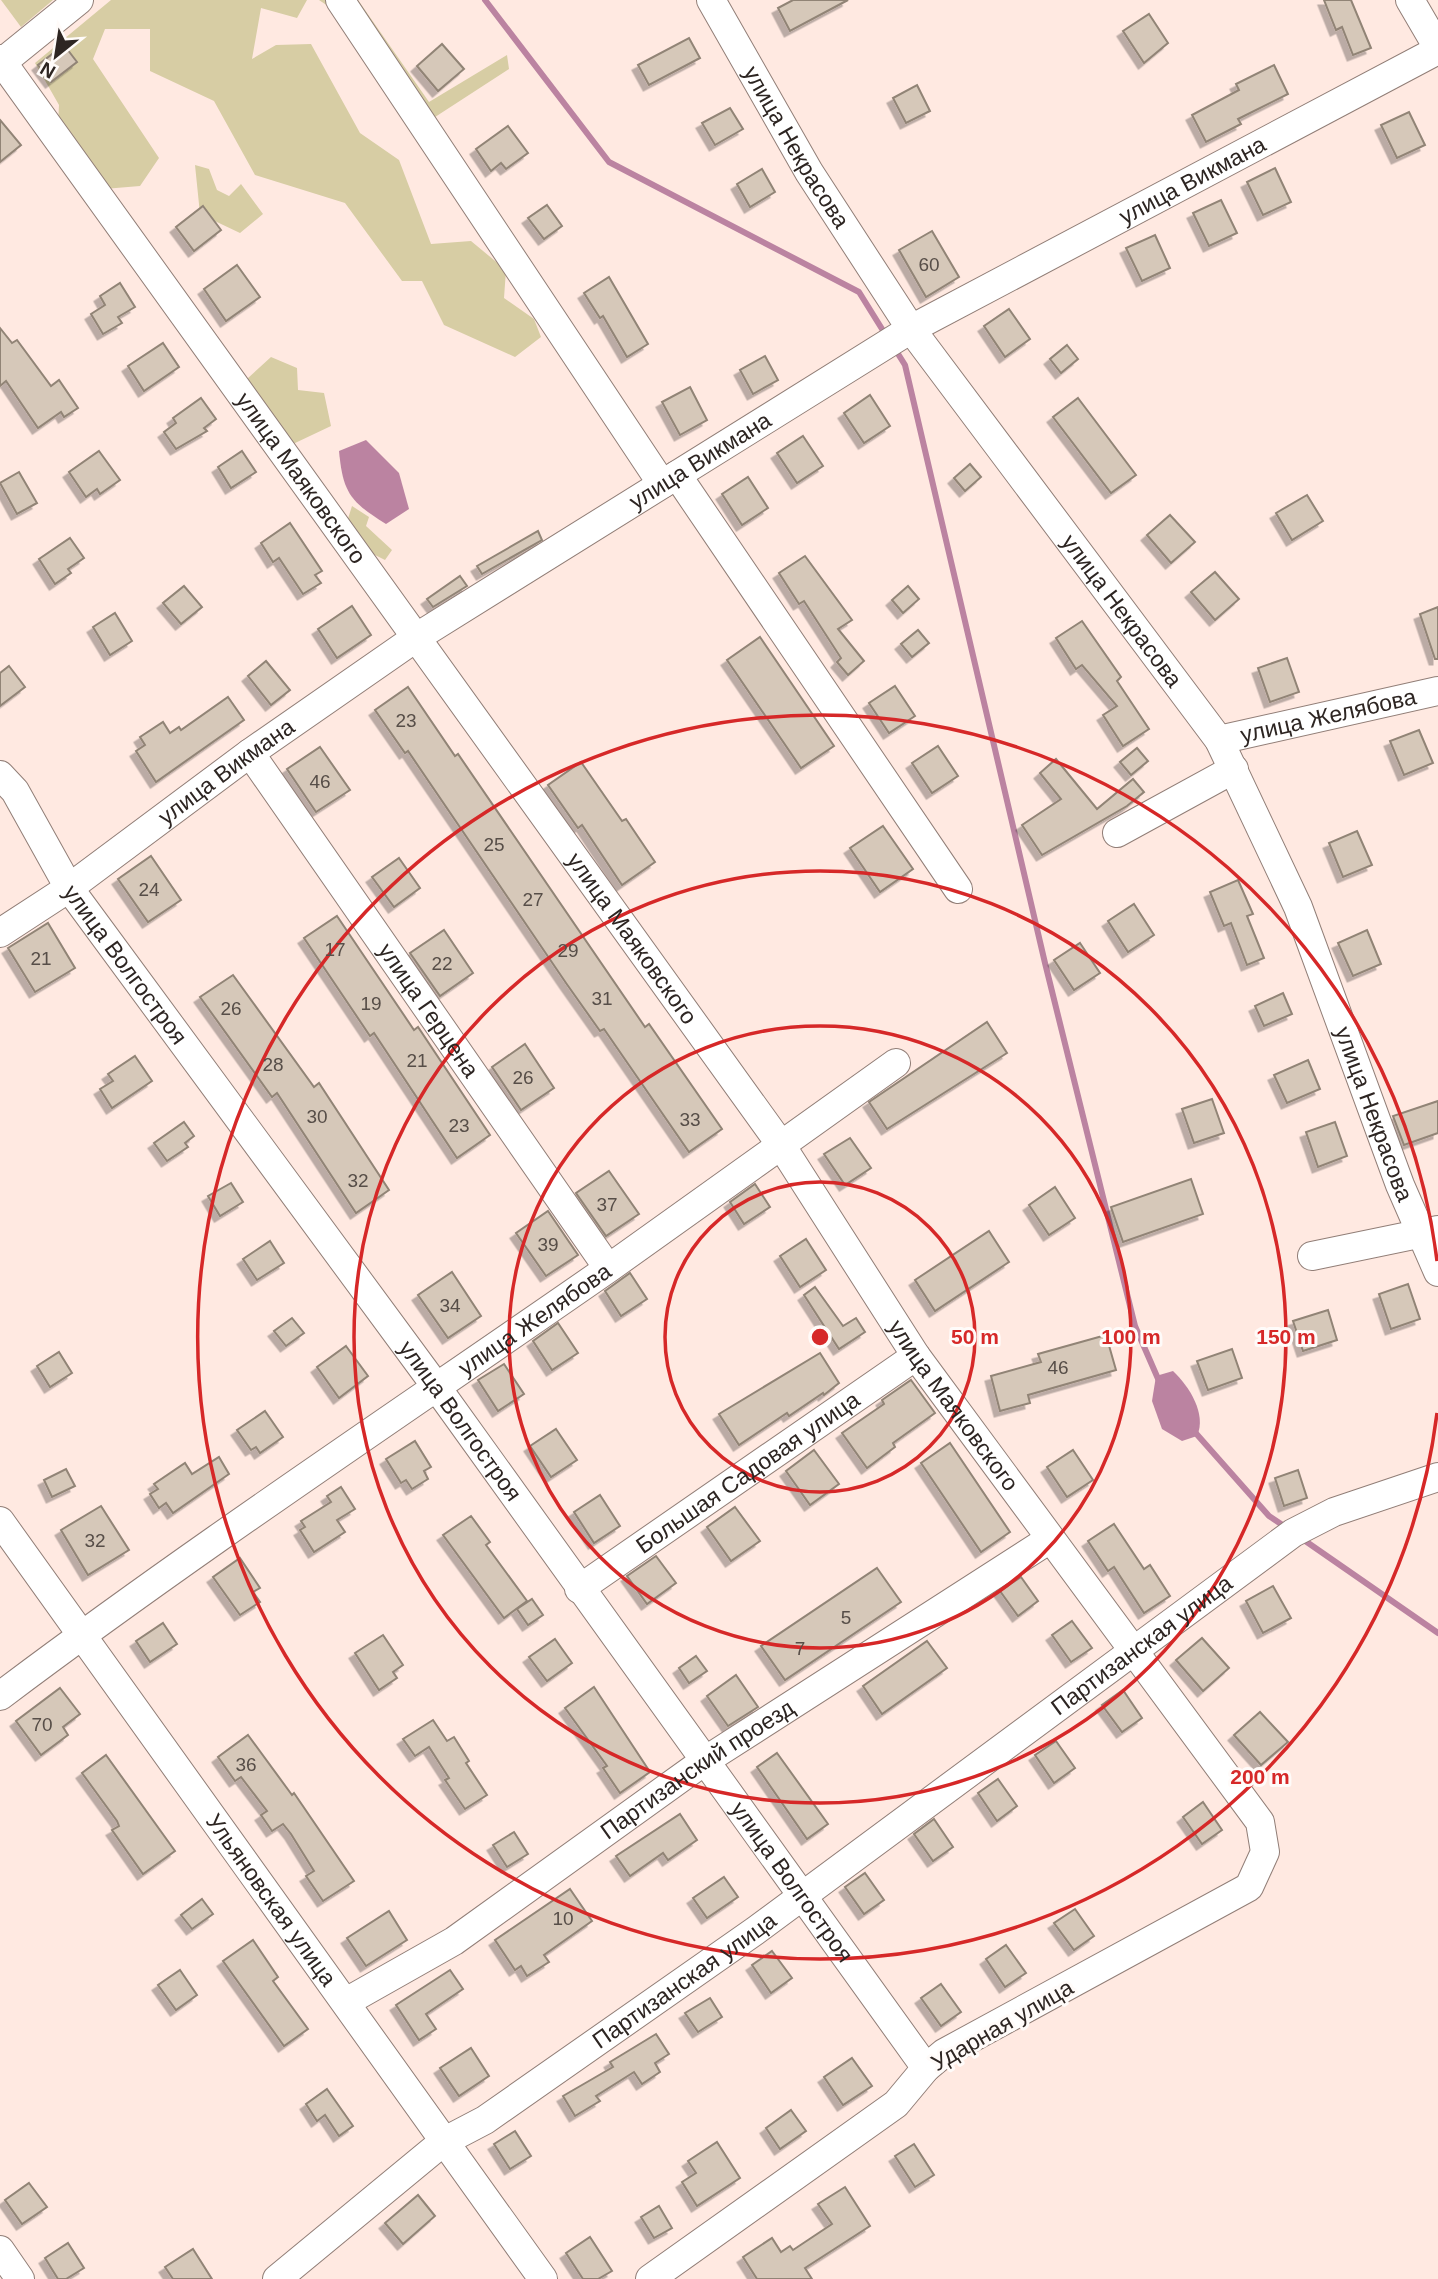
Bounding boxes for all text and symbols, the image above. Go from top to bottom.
north arrow [21,21,91,91]
text: N [37,58,59,83]
street label: улица Некрасова [738,61,855,233]
street label: улица Викмана [1115,131,1270,229]
house number: 60 [918,254,940,275]
street label: улица Маяковского [231,387,372,569]
street label: улица Викмана [624,407,776,514]
street label: улица Некрасова [1056,529,1188,692]
street label: улица Желябова [1238,683,1419,748]
house number: 23 [395,710,417,731]
street label: улица Викмана [153,713,299,830]
house number: 46 [309,771,331,792]
house number: 25 [483,834,505,855]
street label: улица Маяковского [562,848,703,1029]
house number: 24 [138,879,160,900]
street label: улица Волгостроя [58,880,193,1049]
house number: 27 [522,889,544,910]
street label: улица Герцена [373,938,484,1082]
house number: 17 [324,939,346,960]
house number: 29 [557,940,579,961]
house number: 21 [30,948,52,969]
house number: 22 [431,953,453,974]
house number: 31 [591,988,613,1009]
house number: 19 [360,993,382,1014]
house number: 26 [220,998,242,1019]
street label: улица Некрасова [1330,1023,1419,1205]
house number: 21 [406,1050,428,1071]
house number: 28 [262,1054,284,1075]
house number: 26 [512,1067,534,1088]
house number: 30 [306,1106,328,1127]
house number: 33 [679,1109,701,1130]
house number: 23 [448,1115,470,1136]
house number: 32 [347,1170,369,1191]
house number: 37 [596,1194,618,1215]
house number: 39 [537,1234,559,1255]
street label: улица Желябова [453,1258,616,1381]
house number: 34 [439,1295,461,1316]
street label: улица Маяковского [883,1315,1024,1496]
centre of rings [808,1325,832,1349]
text: 50 m [951,1325,999,1348]
text: 100 m [1101,1325,1161,1348]
text: 150 m [1256,1325,1316,1348]
street label: улица Волгостроя [394,1335,527,1506]
house number: 46 [1047,1357,1069,1378]
street label: Большая Садовая улица [631,1386,864,1559]
house number: 32 [84,1530,106,1551]
street label: Партизанская улица [1046,1570,1237,1720]
house number: 5 [841,1607,851,1628]
house number: 7 [795,1638,805,1659]
street label: Партизанский проезд [596,1694,799,1844]
house number: 70 [31,1714,53,1735]
house number: 36 [235,1754,257,1775]
text: 200 m [1230,1765,1290,1788]
street label: улица Волгостроя [726,1796,859,1967]
street label: Ульяновская улица [201,1809,342,1991]
street label: Партизанская улица [588,1907,781,2054]
house number: 10 [552,1908,574,1929]
street label: Ударная улица [926,1974,1078,2076]

